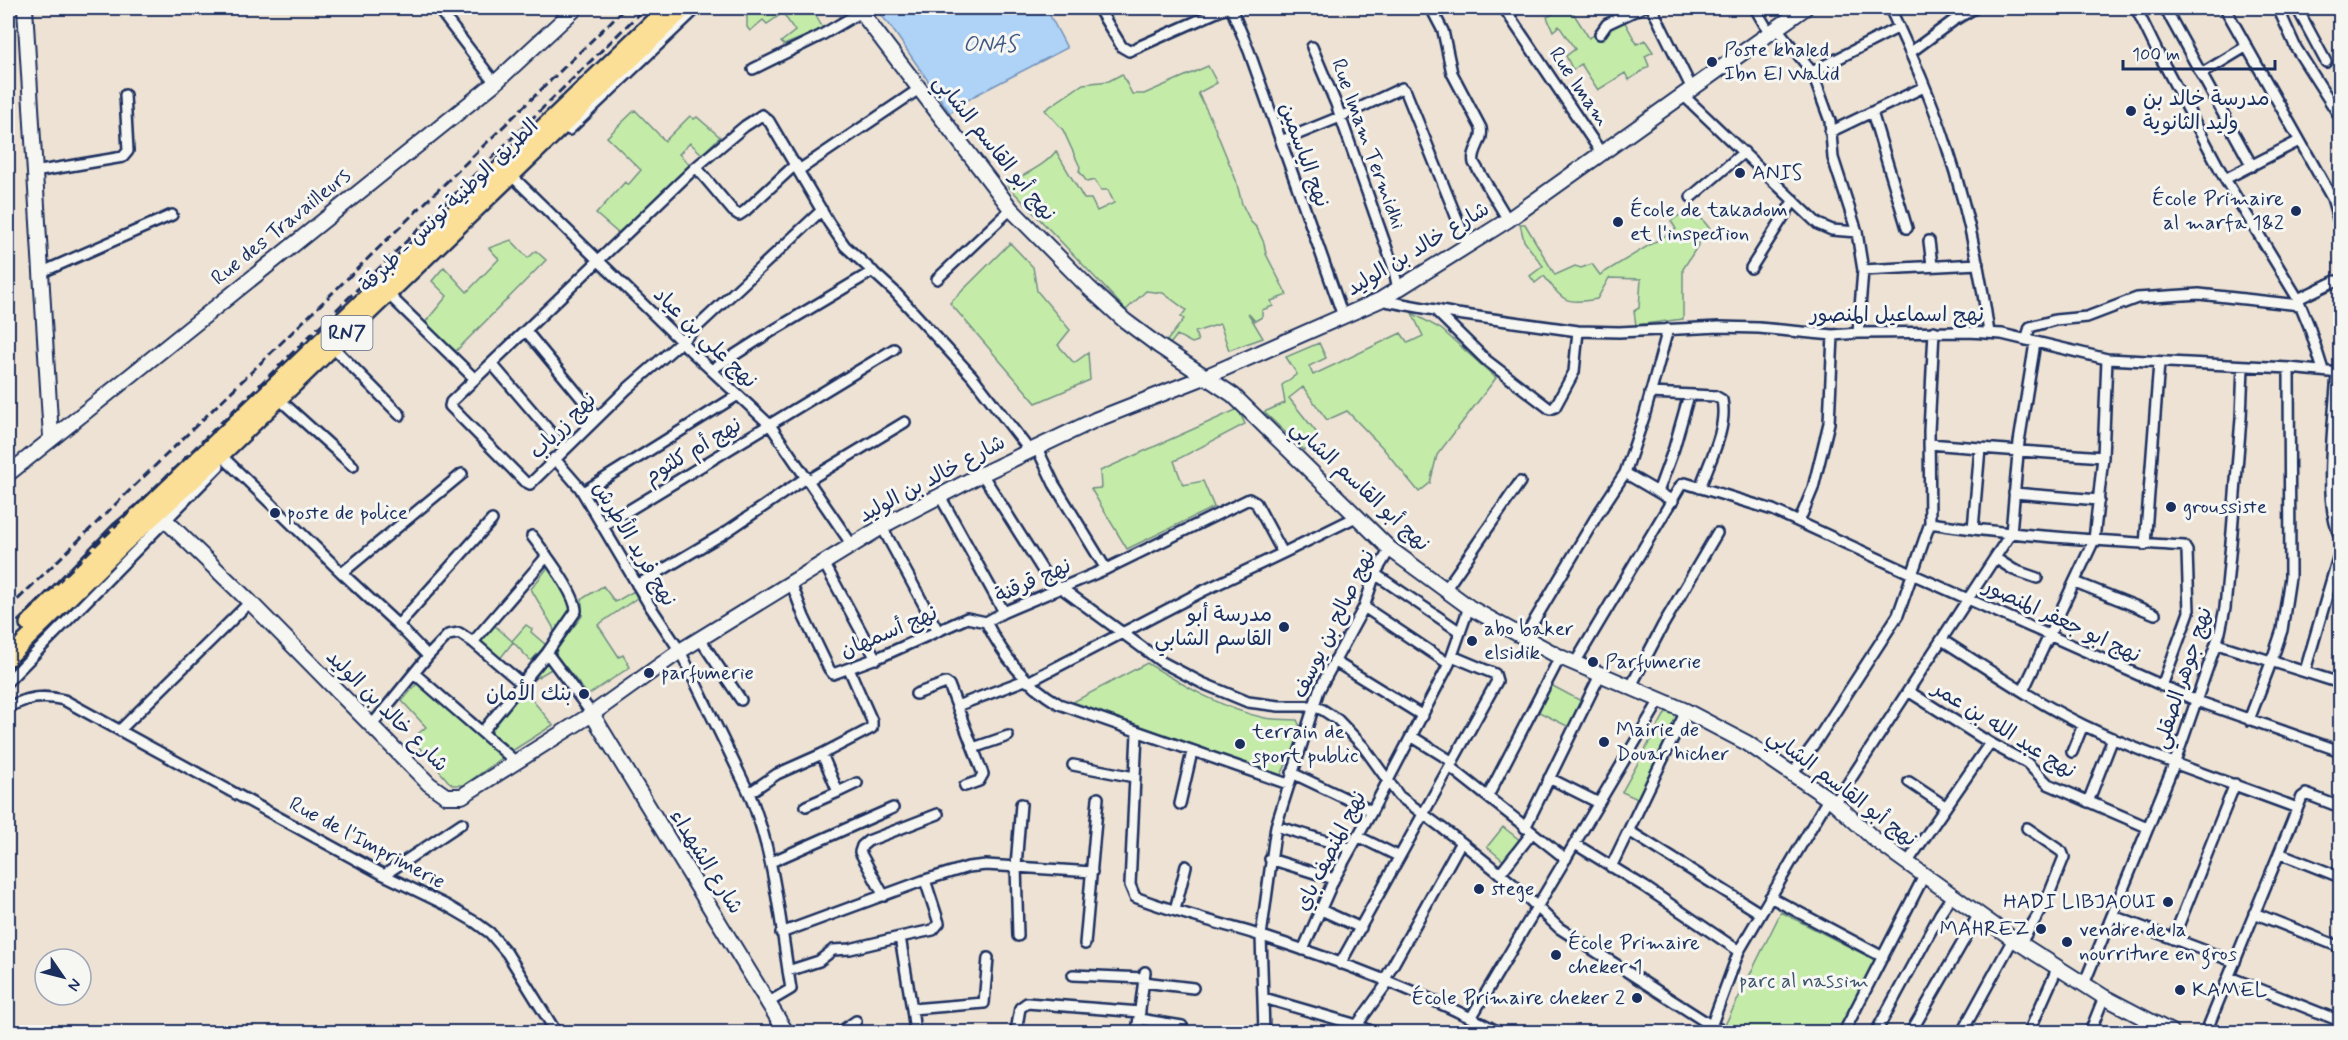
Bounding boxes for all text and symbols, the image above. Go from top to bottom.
water label: ONAS [963,31,1021,59]
scale bar [2123,33,2274,71]
place label: Poste khaled Ibn El Walid [1724,36,1840,88]
street label: Rue Imam [1542,42,1616,132]
text: 100 m [2132,43,2180,67]
street label: Rue Imam Termidhi [1324,55,1412,233]
marker: Poste khaled Ibn El Walid [1705,55,1719,69]
street label: نهج أبو القاسم الشابي [923,69,1062,230]
place label: مدرسة خالد بن وليد الثانوية [2143,85,2270,137]
street label: نهج الياسمين [1272,99,1336,211]
marker: مدرسة خالد بن وليد الثانوية [2124,104,2138,118]
street label: الطريق الوطنية تونس - طبرقة [353,113,545,299]
place label: ANIS [1752,159,1803,187]
street label: Rue des Travailleurs [205,162,357,292]
marker: ANIS [1733,166,1747,180]
place label: École Primaire al marfa 1&2 [2152,185,2284,237]
street label: شارع خالد بن الوليد [1341,195,1495,303]
place label: École de takadom et l'inspection [1630,196,1788,248]
marker: École Primaire al marfa 1&2 [2289,204,2303,218]
marker: École de takadom et l'inspection [1611,215,1625,229]
street label: نهج علي بن عياد [644,281,763,398]
street label: نهج اسماعيل المنصور [1808,301,1984,329]
road number: RN7 [322,316,372,350]
street label: نهج زرياب [523,386,603,466]
street label: نهج أم كلثوم [639,411,747,492]
street label: نهج أبو القاسم الشابي [1282,414,1436,561]
street label: شارع خالد بن الوليد [854,429,1010,529]
street label: نهج فريد الأطرش [586,476,683,612]
place label: groussiste [2183,493,2267,521]
place label: poste de police [287,499,408,527]
marker: groussiste [2164,500,2178,514]
marker: poste de police [268,506,282,520]
street label: نهج صالح بن يوسف [1286,545,1382,703]
street label: نهج قرقنة [991,552,1075,610]
street label: نهج ابو جعفر المنصور [1977,571,2145,670]
street label: نهج أسمهان [836,599,942,665]
place label: مدرسة أبو القاسم الشابي [1155,601,1272,657]
street label: نهج جوهر الصقلي [2147,603,2223,754]
place label: abo baker elsidik [1484,615,1574,667]
marker: مدرسة أبو القاسم الشابي [1277,620,1291,634]
marker: abo baker elsidik [1465,634,1479,648]
street label: شارع خالد بن الوليد [320,644,454,778]
place label: Parfumerie [1605,648,1701,676]
marker: Parfumerie [1586,655,1600,669]
place label: parfumerie [661,659,754,687]
marker: parfumerie [642,666,656,680]
street label: نهج عبد الله بن عمر [1925,674,2081,785]
place label: بنك الأمان [486,679,572,708]
marker: بنك الأمان [577,687,591,701]
place label: Mairie de Douar hicher [1616,716,1729,768]
place label: terrain de sport public [1251,718,1358,770]
street label: نهج أبو القاسم الشابي [1759,722,1923,857]
marker: Mairie de Douar hicher [1597,735,1611,749]
marker: terrain de sport public [1233,737,1247,751]
street label: نهج المنصف باي [1289,786,1373,916]
street label: Rue de l'Imprimerie [284,790,450,896]
street label: شارع الشهداء [663,804,749,920]
place label: stege [1491,875,1534,903]
marker: stege [1472,882,1486,896]
place label: HADI LIBJAOUI [2003,888,2156,916]
marker: HADI LIBJAOUI [2161,895,2175,909]
place label: MAHREZ [1939,915,2029,943]
place label: vendre de la nourriture en gros [2079,916,2237,970]
marker: MAHREZ [2034,922,2048,936]
place label: École Primaire cheker 1 [1568,929,1700,981]
marker: vendre de la nourriture en gros [2060,935,2074,949]
north arrow [33,947,93,1007]
marker: École Primaire cheker 1 [1549,948,1563,962]
park label: parc al nassim [1739,967,1869,995]
text: N [62,974,86,995]
place label: KAMEL [2192,976,2268,1004]
marker: KAMEL [2173,983,2187,997]
place label: École Primaire cheker 2 [1412,984,1625,1012]
marker: École Primaire cheker 2 [1630,991,1644,1005]

